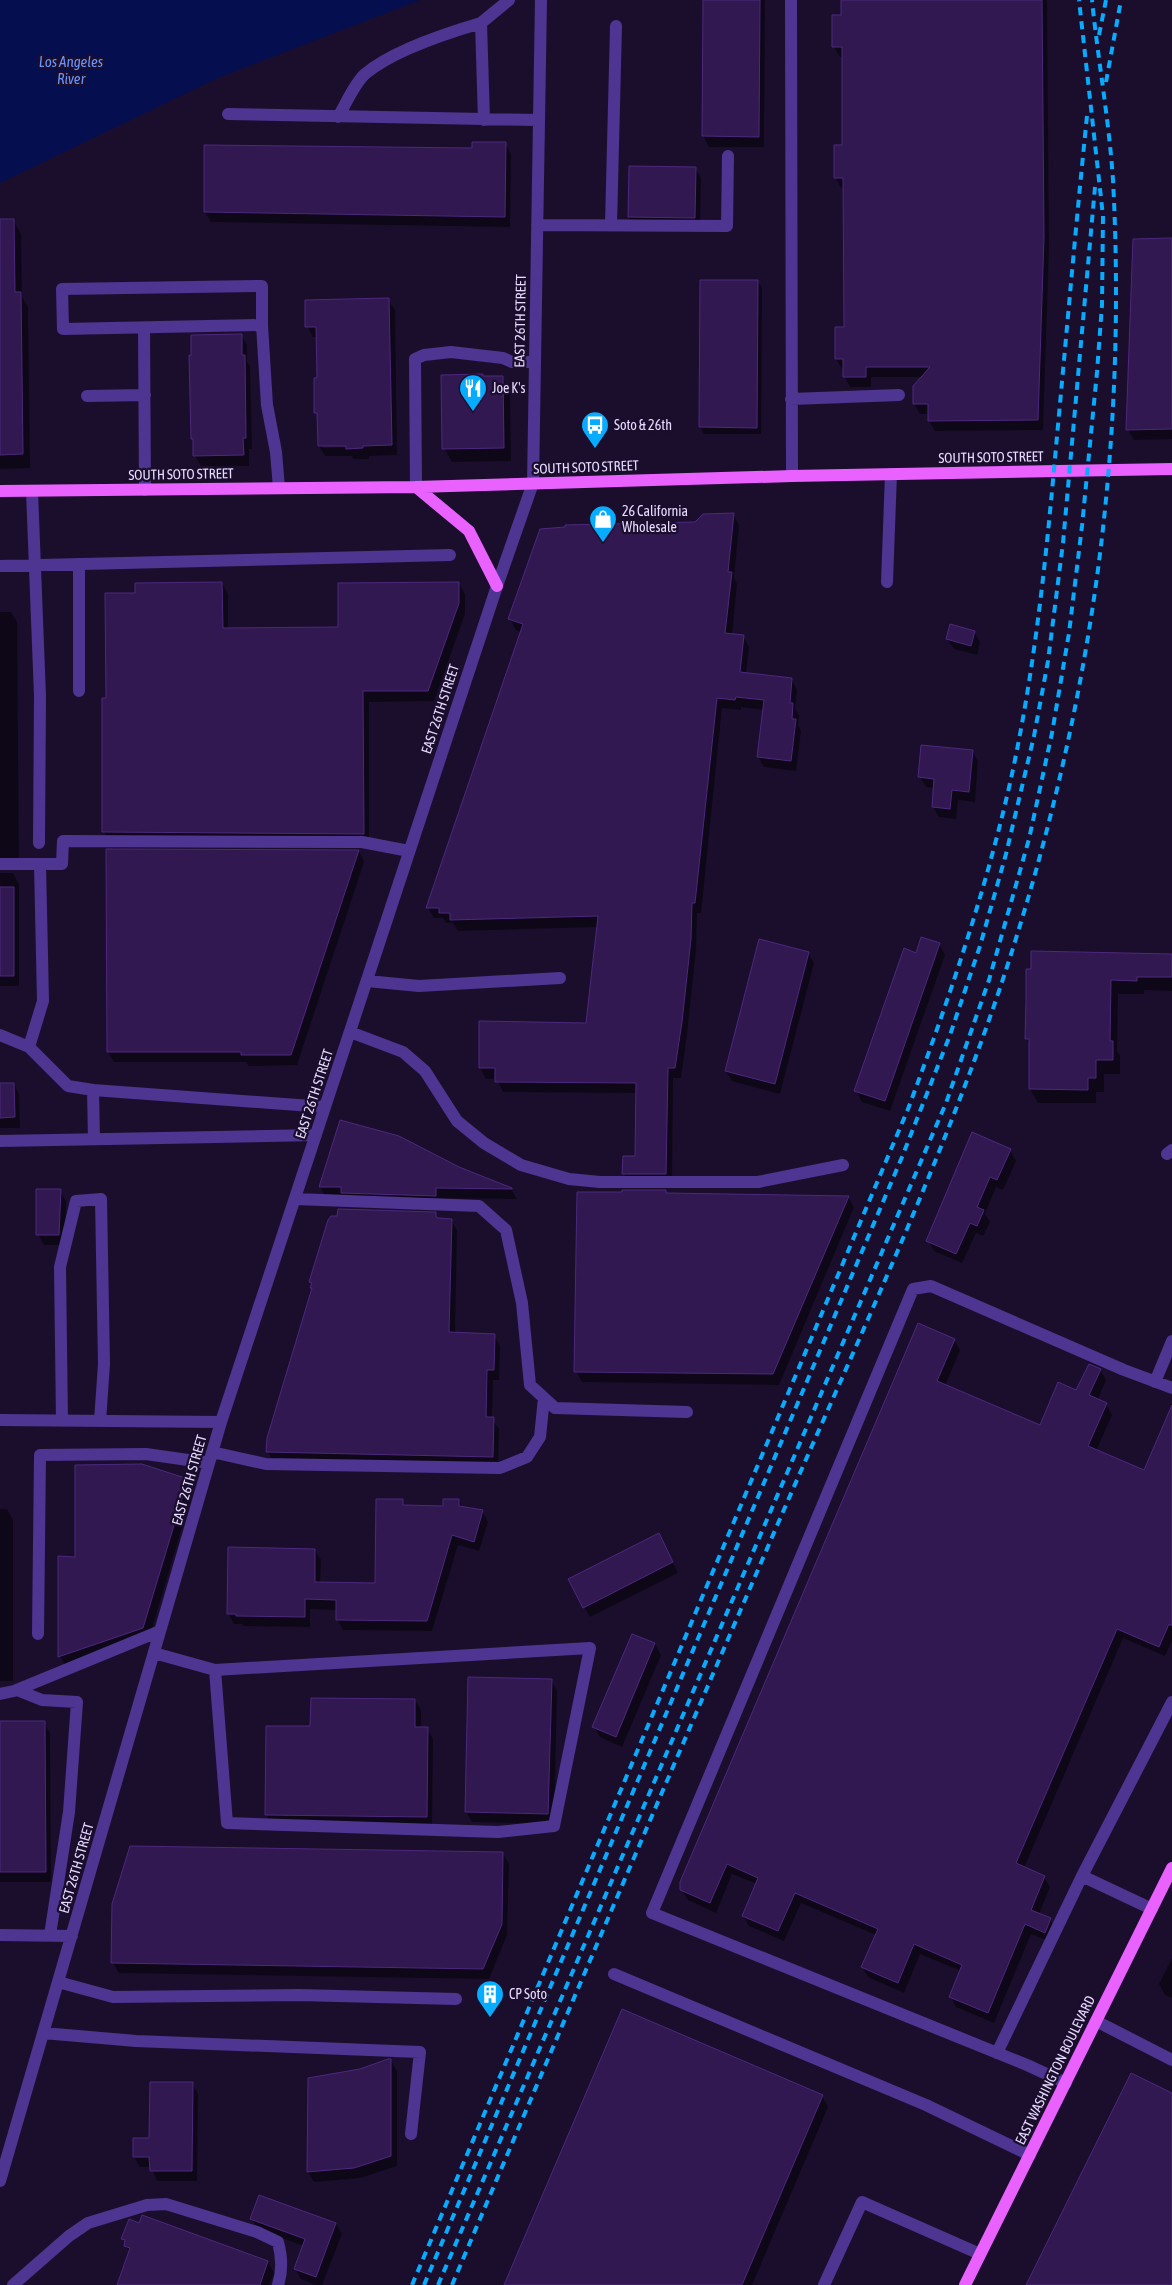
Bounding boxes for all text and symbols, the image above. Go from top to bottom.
water label: Los Angeles River [39,53,103,87]
street label: EAST 26TH STREET [511,274,529,368]
restaurant icon: Joe K's [458,373,488,412]
place label: Joe K's [492,380,525,396]
bus stop icon: Soto & 26th [580,410,610,449]
place label: Soto & 26th [614,417,672,433]
street label: SOUTH SOTO STREET [938,448,1044,466]
street label: SOUTH SOTO STREET [533,457,639,477]
street label: SOUTH SOTO STREET [128,465,234,483]
place label: 26 California Wholesale [622,503,688,535]
shop icon: 26 California Wholesale [588,504,618,543]
street label: EAST 26TH STREET [418,662,462,756]
street label: EAST 26TH STREET [292,1047,336,1141]
street label: EAST 26TH STREET [168,1433,210,1527]
street label: EAST 26TH STREET [55,1821,97,1915]
building icon: CP Soto [475,1979,505,2018]
place label: CP Soto [509,1986,547,2002]
street label: EAST WASHINGTON BOULEVARD [1012,1993,1098,2147]

